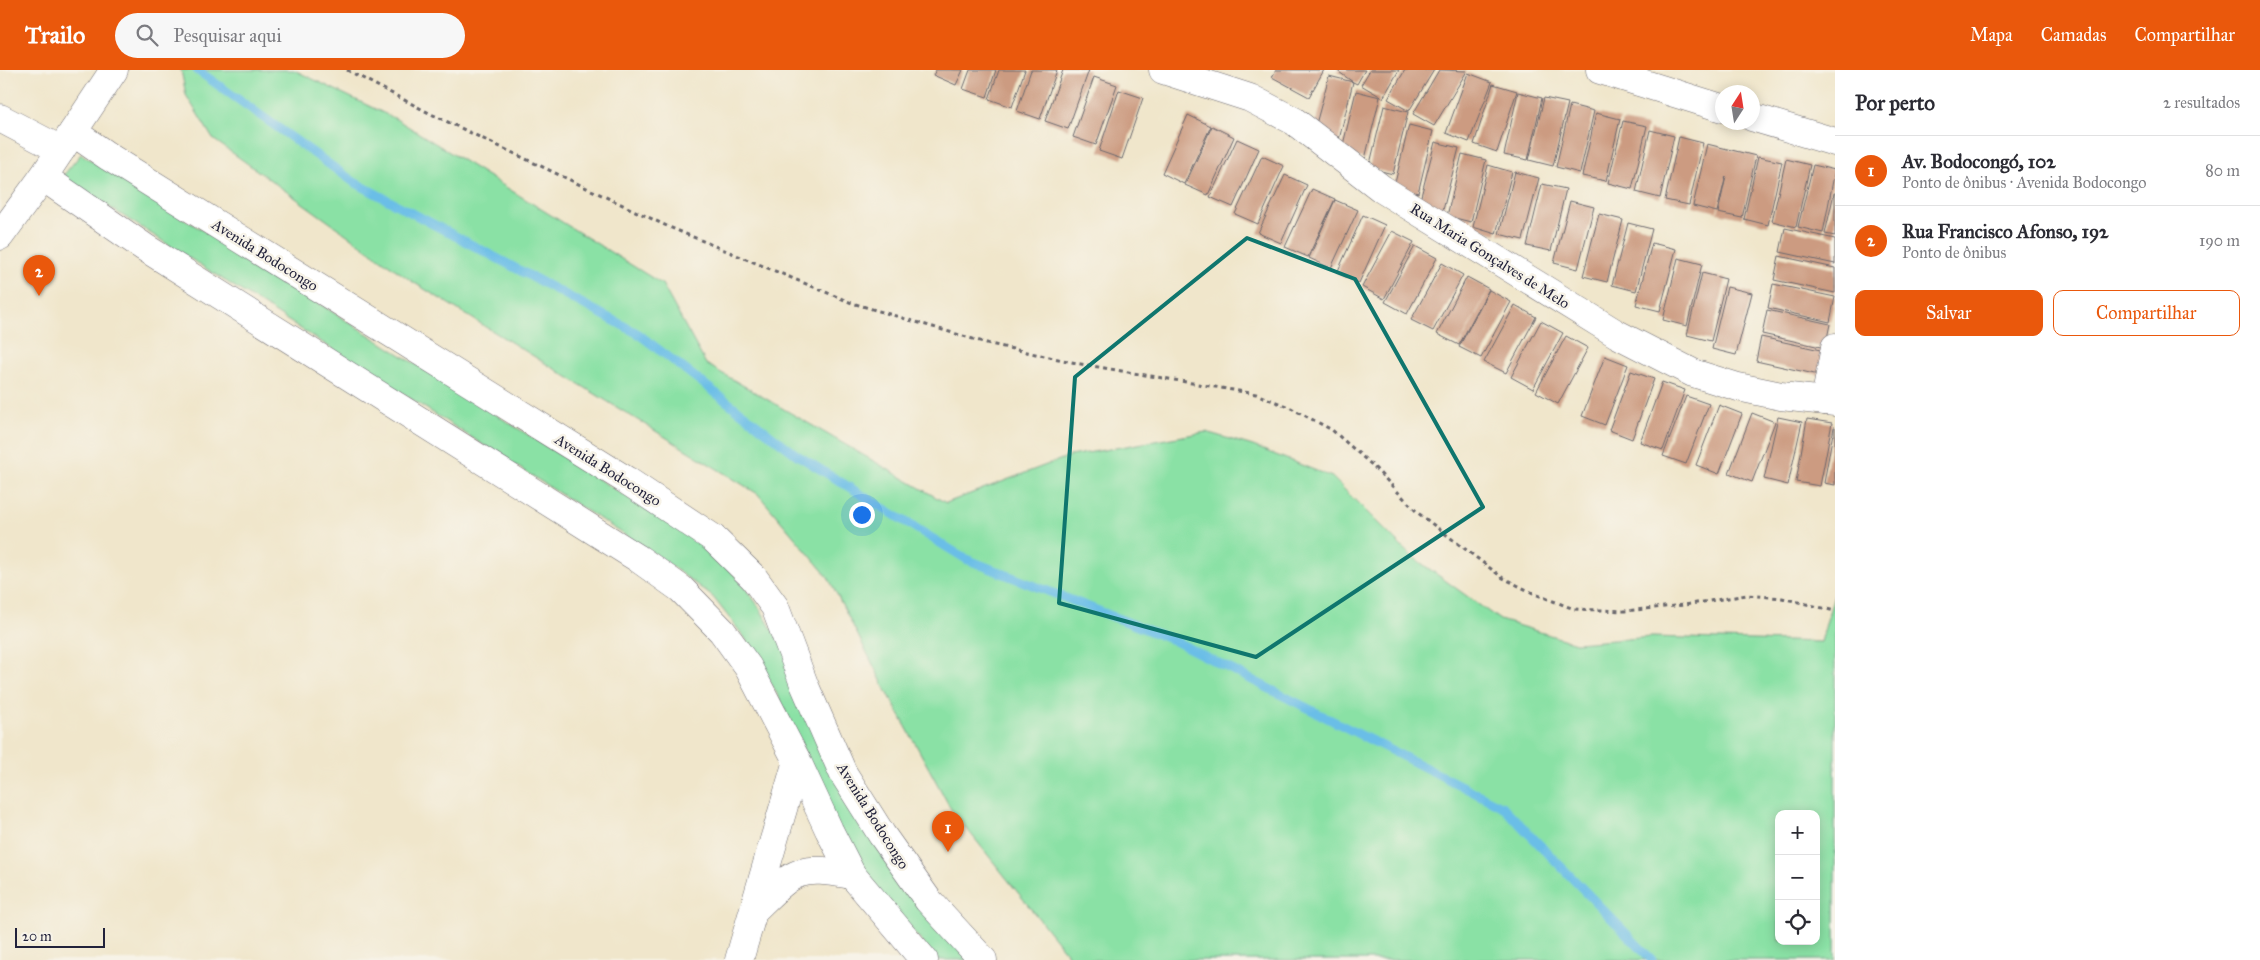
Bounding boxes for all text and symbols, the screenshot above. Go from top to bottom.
search box [115,13,465,58]
text: Trailo [25,20,85,50]
icon: search [133,21,161,49]
text: Pesquisar aqui [173,24,282,47]
text: Mapa [1970,24,2013,46]
text: Camadas [2041,24,2107,46]
text: Compartilhar [2135,24,2235,46]
north arrow [1715,85,1760,130]
text: Por perto [1855,90,1935,116]
text: 2 resultados [2163,93,2240,112]
text: Av. Bodocongó, 102 [1902,150,2056,173]
text: 1 [1868,161,1874,180]
text: 80 m [2205,161,2240,180]
text: Ponto de ônibus · Avenida Bodocongo [1902,173,2146,192]
street label: Rua Maria Gonçalves de Melo [1407,199,1573,313]
street label: Avenida Bodocongo [208,215,322,295]
text: Rua Francisco Afonso, 192 [1902,220,2108,243]
text: 2 [1867,231,1875,250]
text: 190 m [2199,231,2240,250]
text: Ponto de ônibus [1902,243,2006,262]
pin: 2 [23,255,55,296]
button: Salvar [1855,290,2043,336]
button: Compartilhar [2053,290,2240,336]
street label: Avenida Bodocongo [551,430,665,510]
your location [849,502,875,528]
street label: Avenida Bodocongo [833,759,913,873]
map controls [1775,810,1820,945]
button: + [1775,810,1820,855]
pin: 1 [932,811,964,852]
button: − [1775,855,1820,900]
button: locate [1775,900,1820,945]
scale bar [15,925,105,948]
text: 20 m [22,928,52,945]

